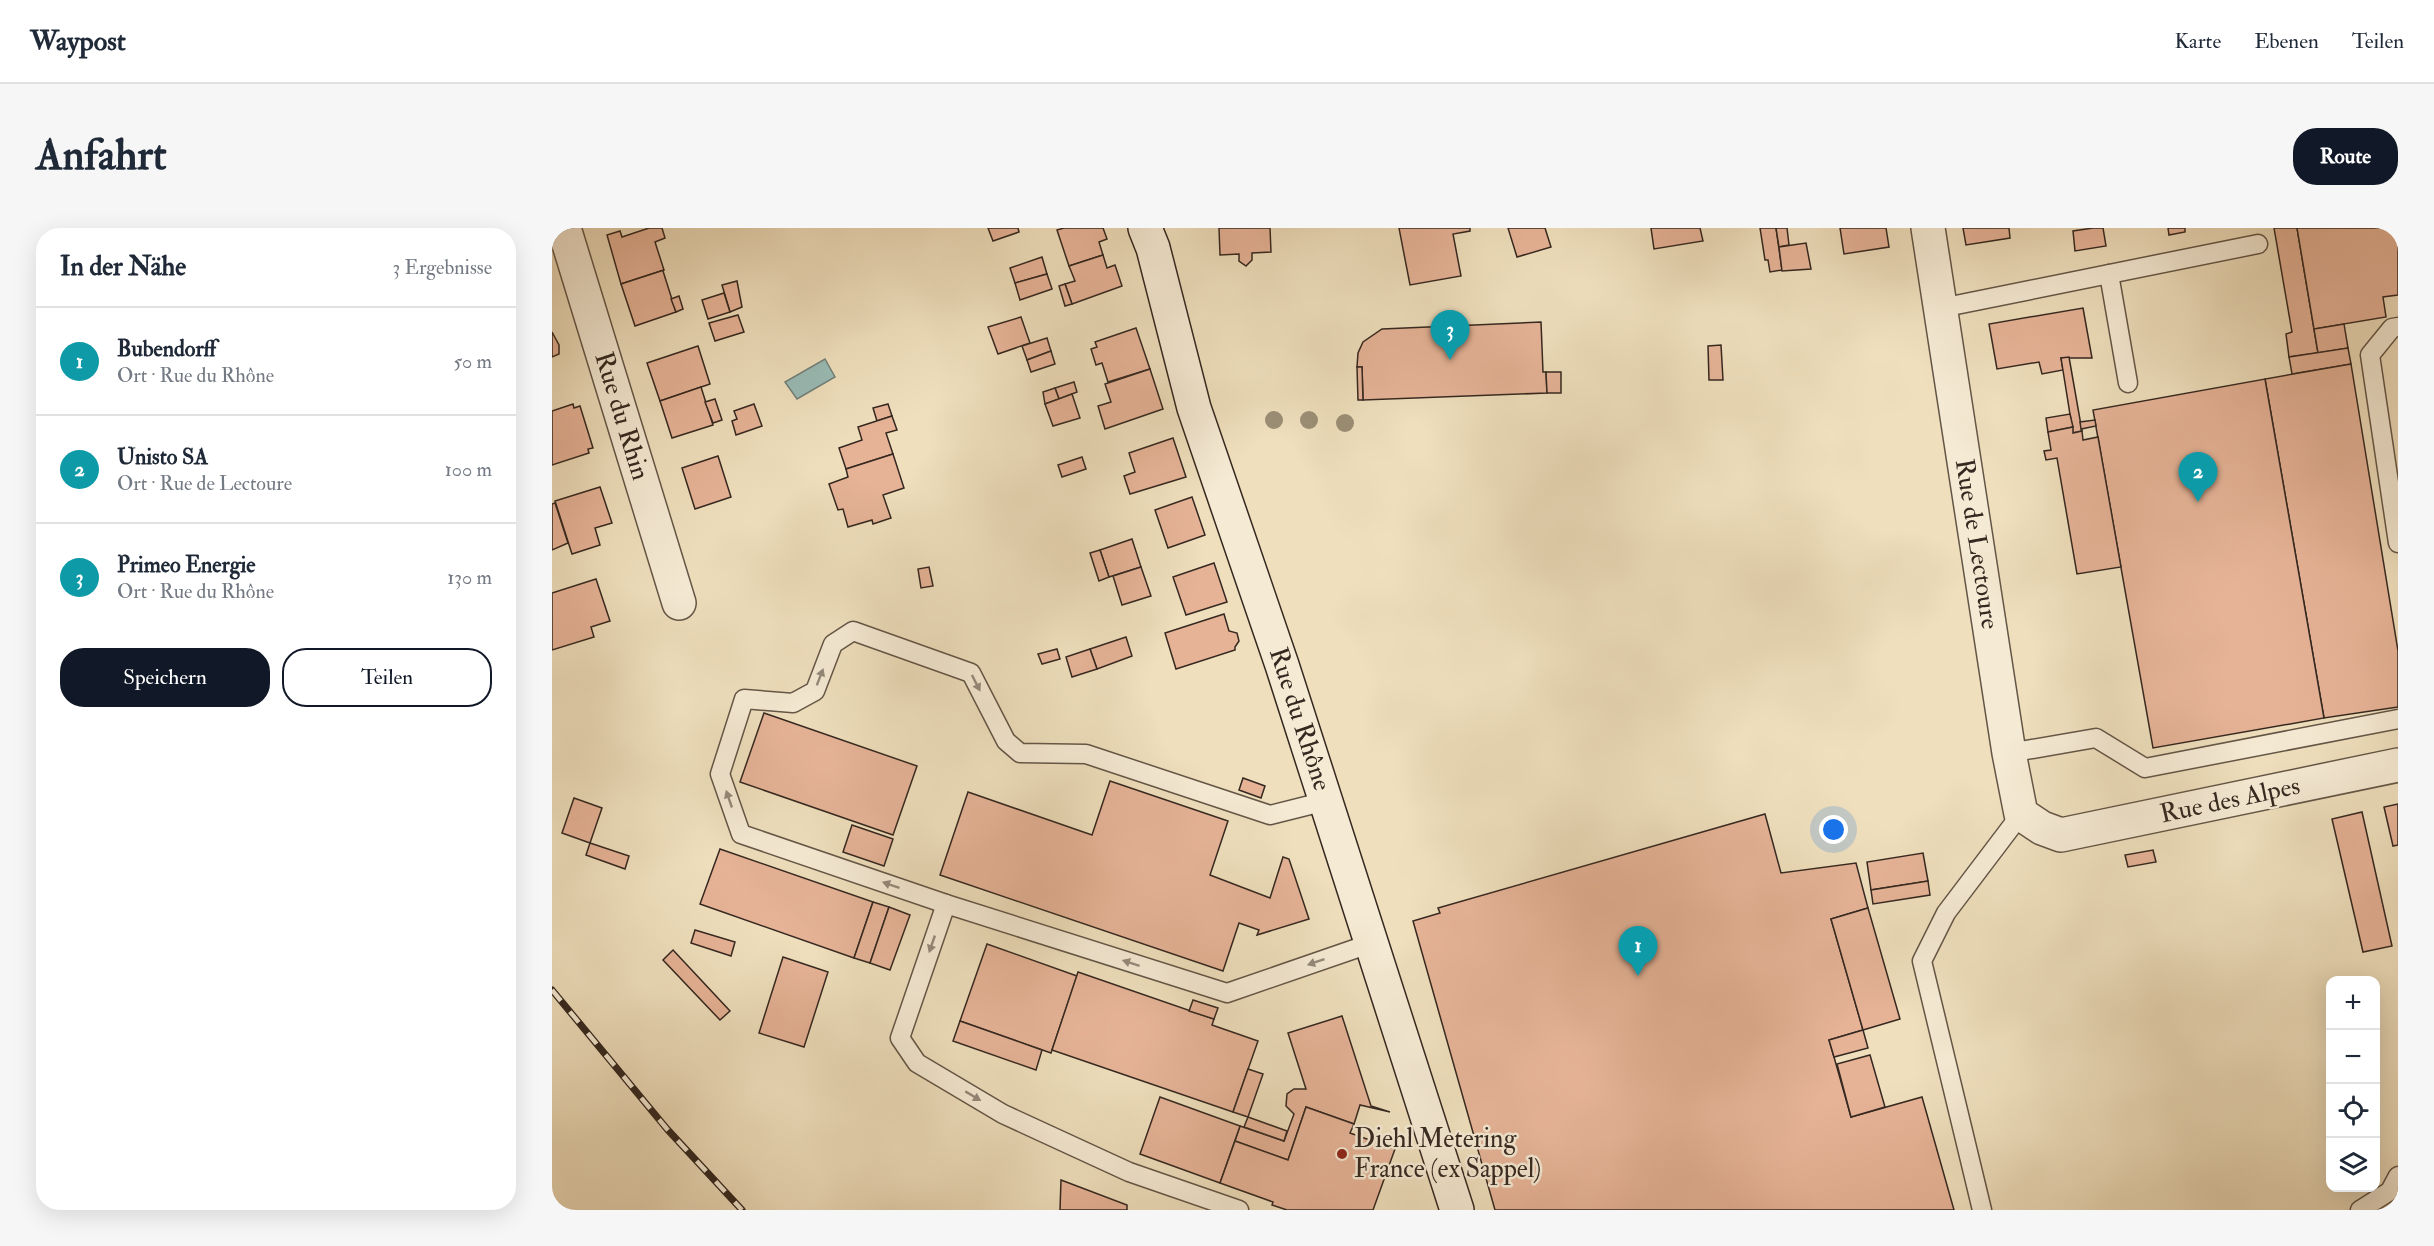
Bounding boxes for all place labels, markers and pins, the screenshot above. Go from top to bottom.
pin: 3 [1430,310,1470,360]
pin: 2 [2178,452,2218,502]
pin: 1 [1618,926,1658,976]
place label: Diehl Metering France (ex Sappel) [1354,1123,1541,1186]
marker: Diehl Metering France (ex Sappel) [1335,1147,1349,1161]

